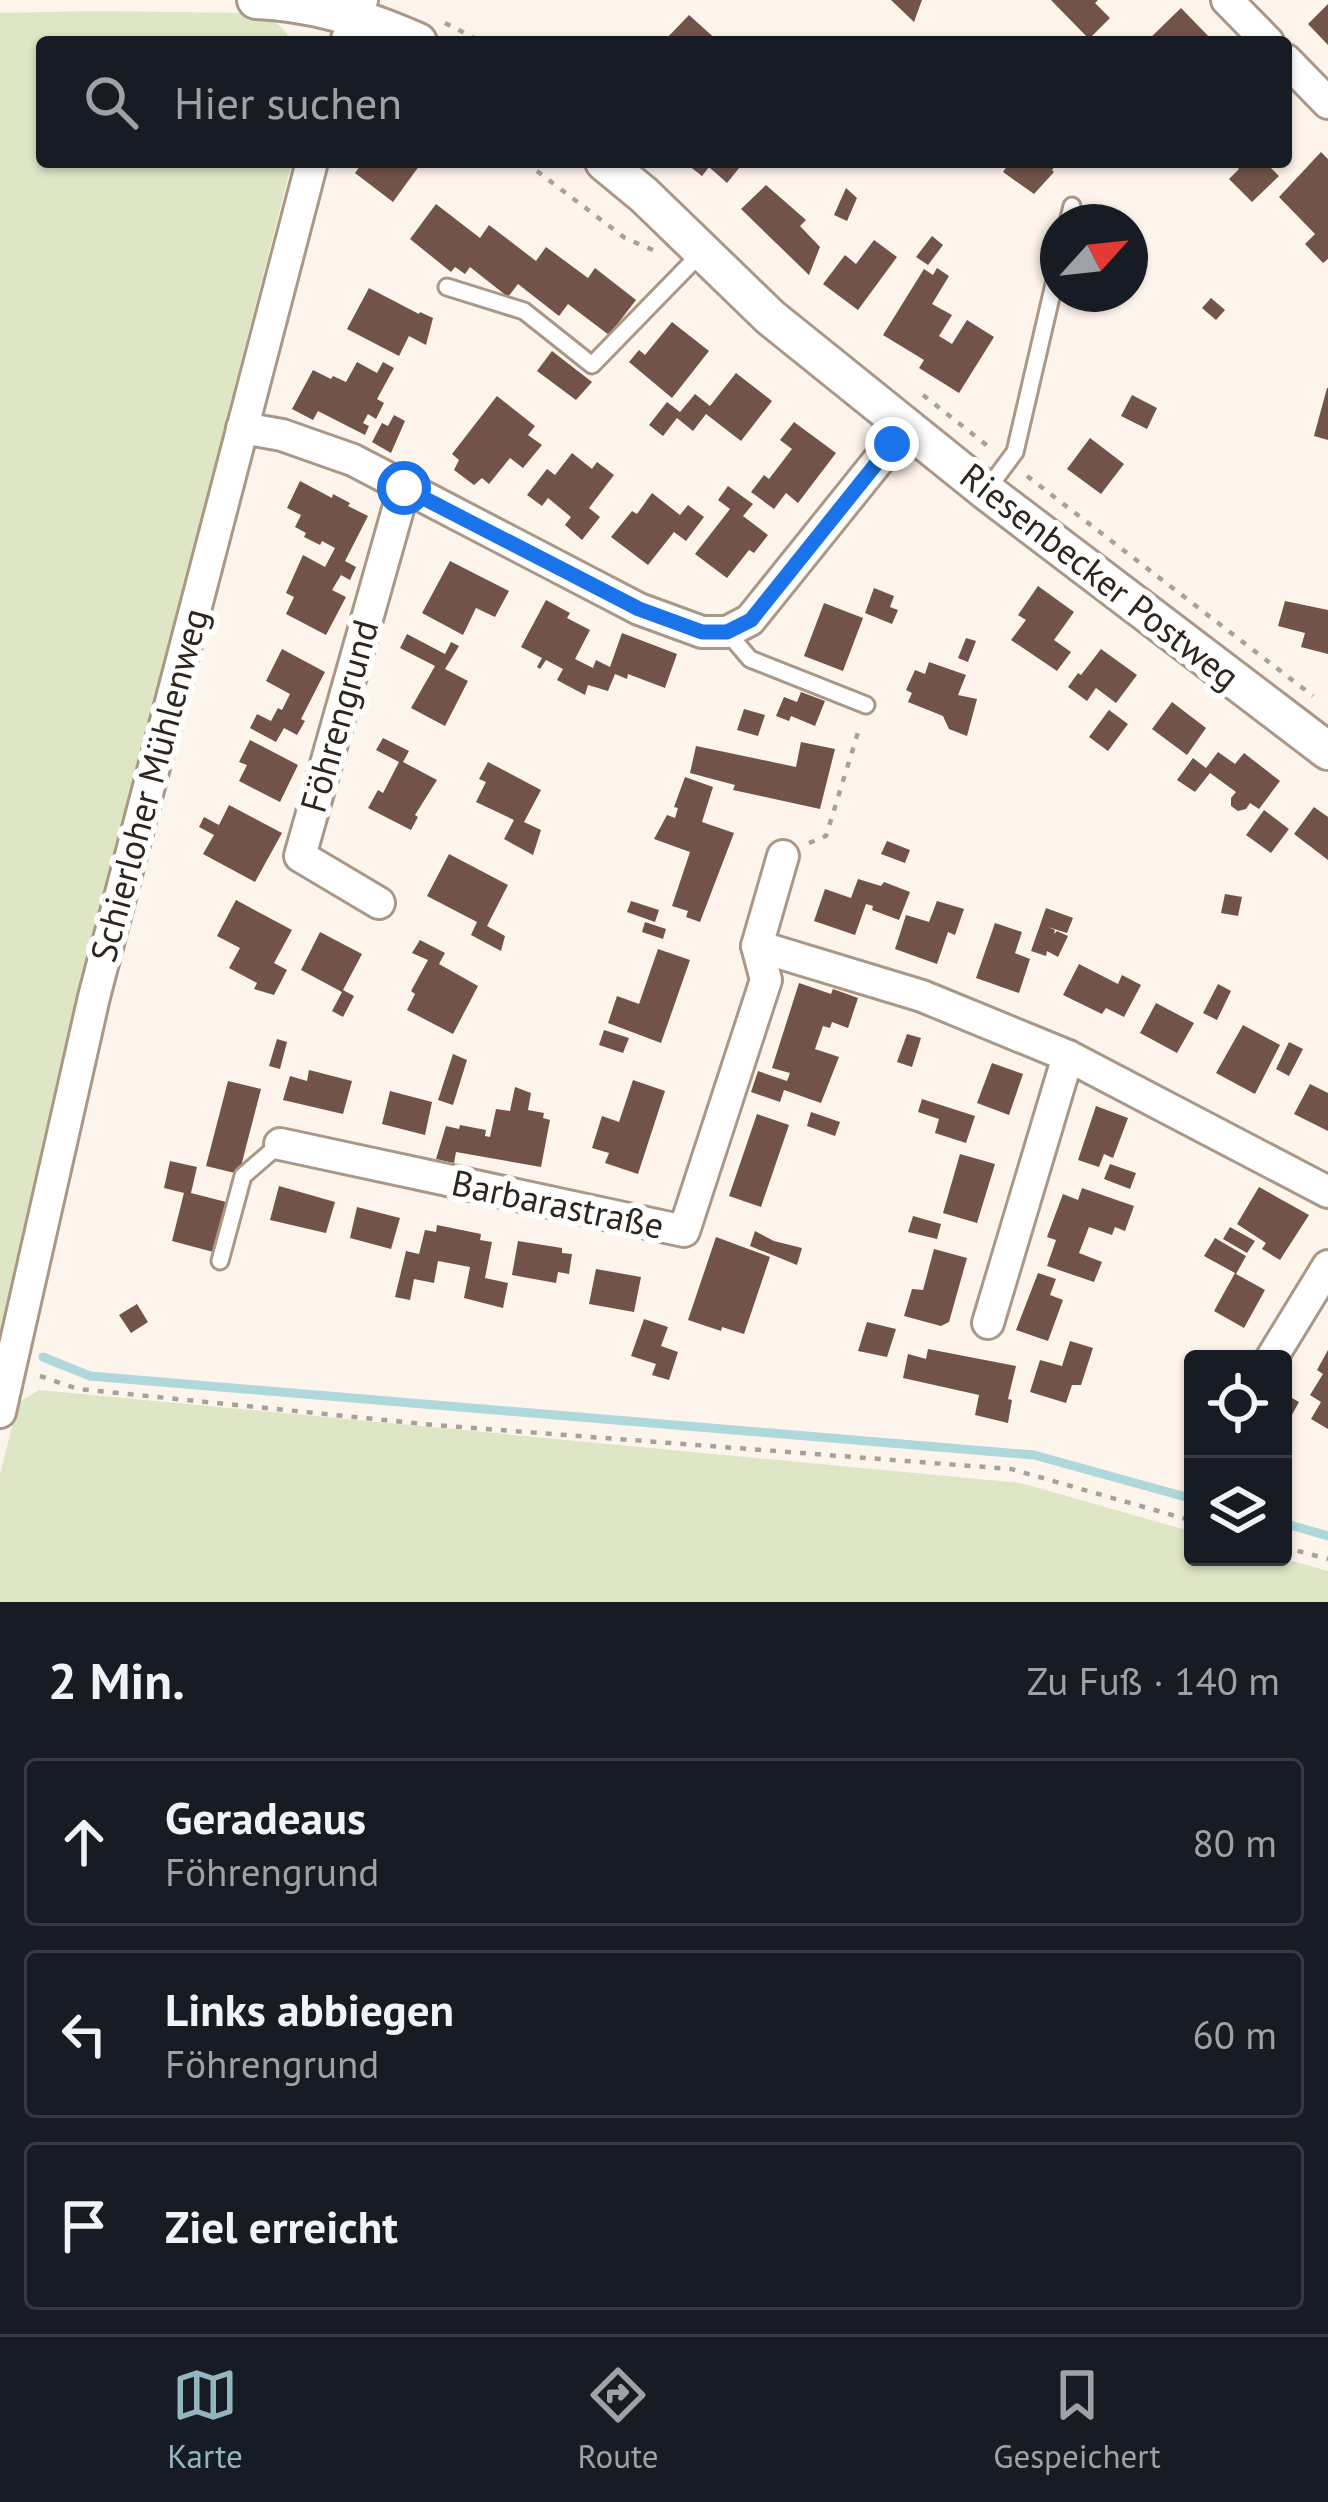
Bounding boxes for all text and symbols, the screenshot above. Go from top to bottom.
search box [36,36,1292,168]
icon: search [78,69,144,135]
text: Hier suchen [174,73,402,131]
north arrow [1040,204,1148,312]
route end [865,417,919,471]
street label: Riesenbecker Postweg [951,452,1249,699]
route start [377,461,431,515]
street label: Schierloher Mühlenweg [79,603,218,967]
street label: Föhrengrund [289,614,388,817]
street label: Barbarastraße [448,1158,668,1249]
map controls [1184,1350,1292,1566]
button: locate [1184,1350,1292,1458]
button: layers [1184,1458,1292,1566]
text: 2 Min. [48,1647,185,1713]
text: Zu Fuß · 140 m [1027,1655,1280,1706]
text: Geradeaus [165,1788,366,1846]
icon: ahead [51,1809,117,1875]
text: 80 m [1192,1817,1277,1868]
text: Föhrengrund [165,1846,379,1897]
text: Links abbiegen [165,1980,454,2038]
icon: left [51,2001,117,2067]
text: 60 m [1192,2009,1277,2060]
text: Föhrengrund [165,2038,379,2089]
icon: arrive [51,2193,117,2259]
text: Ziel erreicht [165,2197,398,2255]
tab: Karte [167,2362,243,2477]
tab: Route [577,2362,659,2477]
tab: Gespeichert [993,2362,1161,2477]

